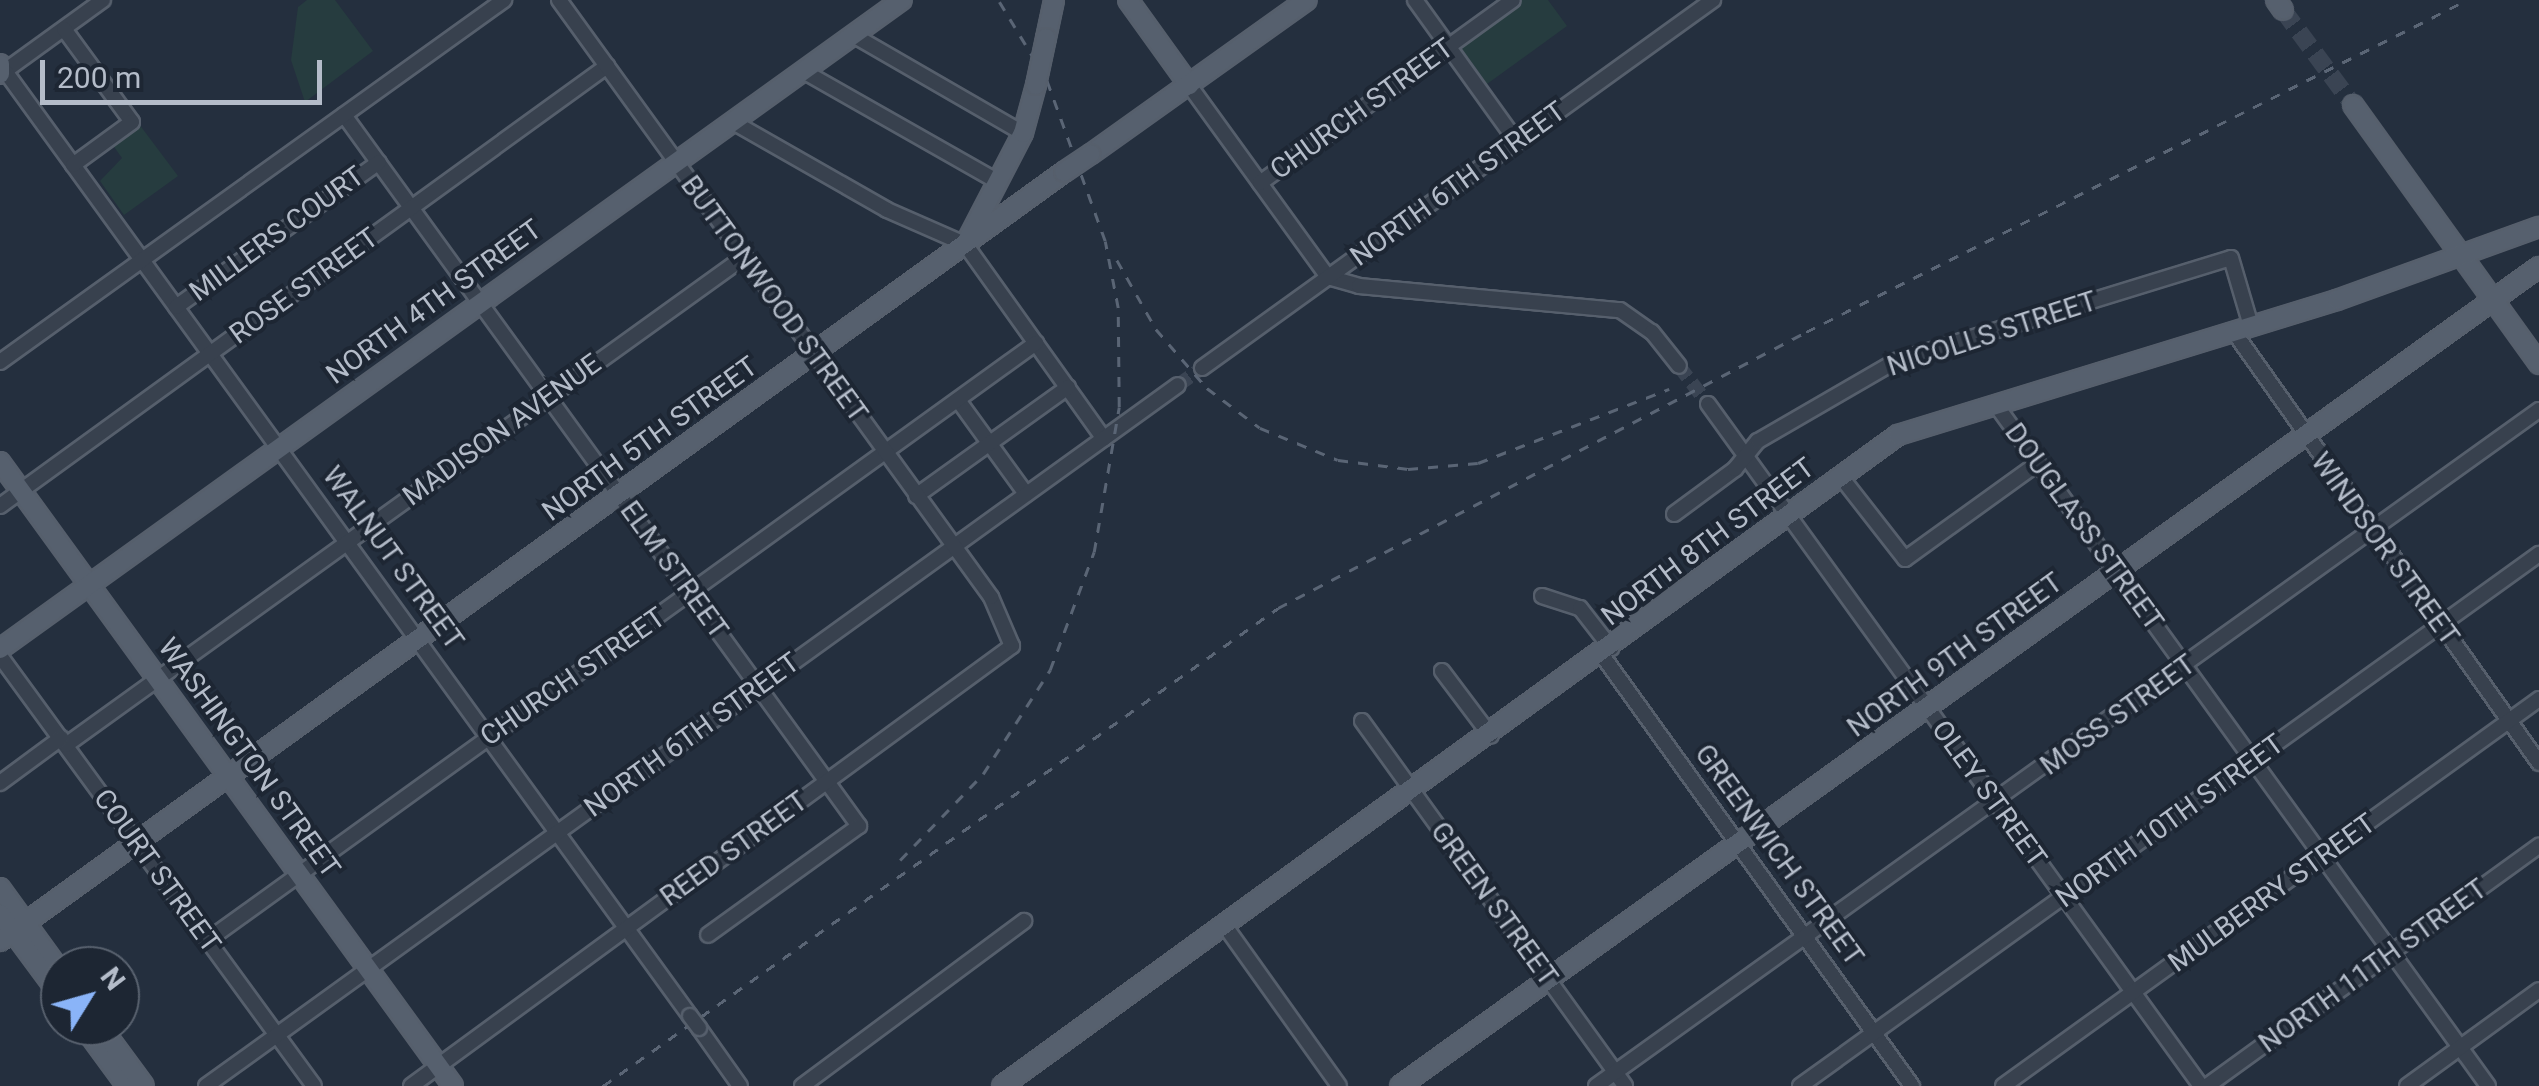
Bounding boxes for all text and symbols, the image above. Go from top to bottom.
street label: CHURCH STREET [1264,31,1460,187]
scale bar [45,40,328,102]
text: 200 m [57,60,141,95]
street label: NORTH 6TH STREET [1344,95,1572,273]
street label: MILLERS COURT [183,159,371,309]
street label: BUTTONWOOD STREET [673,169,875,429]
street label: NORTH 4TH STREET [320,213,548,391]
street label: ROSE STREET [223,221,385,351]
street label: NICOLLS STREET [1883,284,2101,384]
street label: MADISON AVENUE [396,347,608,513]
street label: NORTH 5TH STREET [536,350,764,528]
street label: DOUGLASS STREET [1998,417,2170,637]
street label: WINDSOR STREET [2304,446,2466,652]
street label: NORTH 8TH STREET [1595,451,1821,633]
street label: WALNUT STREET [315,460,471,656]
street label: ELM STREET [613,495,735,645]
street label: NORTH 9TH STREET [1841,566,2069,744]
street label: CHURCH STREET [474,601,672,753]
street label: WASHINGTON STREET [151,632,347,884]
street label: NORTH 6TH STREET [578,646,806,824]
street label: MOSS STREET [2034,648,2202,782]
street label: OLEY STREET [1924,714,2054,874]
street label: NORTH 10TH STREET [2049,727,2291,915]
street label: GREENWICH STREET [1687,738,1871,972]
street label: COURT STREET [86,782,228,960]
street label: REED STREET [654,784,814,914]
street label: MULBERRY STREET [2162,807,2382,979]
street label: GREEN STREET [1423,815,1565,993]
street label: NORTH 11TH STREET [2252,872,2494,1060]
north arrow [40,946,140,1046]
text: N [94,961,132,997]

